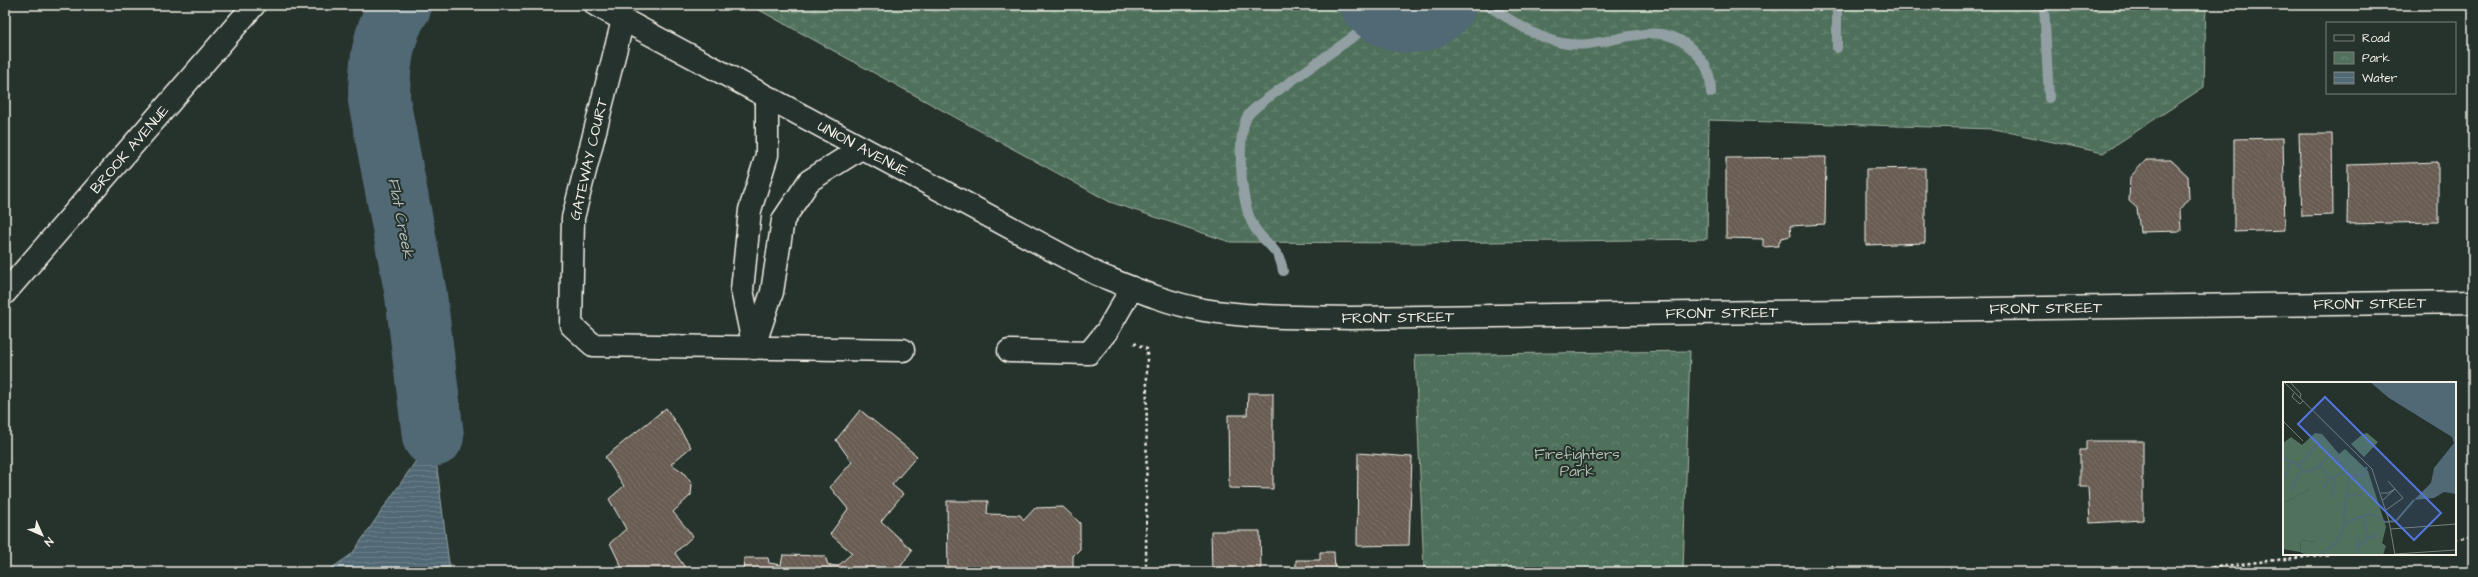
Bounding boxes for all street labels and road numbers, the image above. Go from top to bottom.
street label: GATEWAY COURT [565,95,613,222]
street label: BROOK AVENUE [85,100,174,198]
street label: UNION AVENUE [814,115,912,181]
street label: FRONT STREET [2313,292,2427,315]
street label: FRONT STREET [1989,297,2103,319]
street label: FRONT STREET [1665,301,1779,324]
street label: FRONT STREET [1341,306,1455,329]

